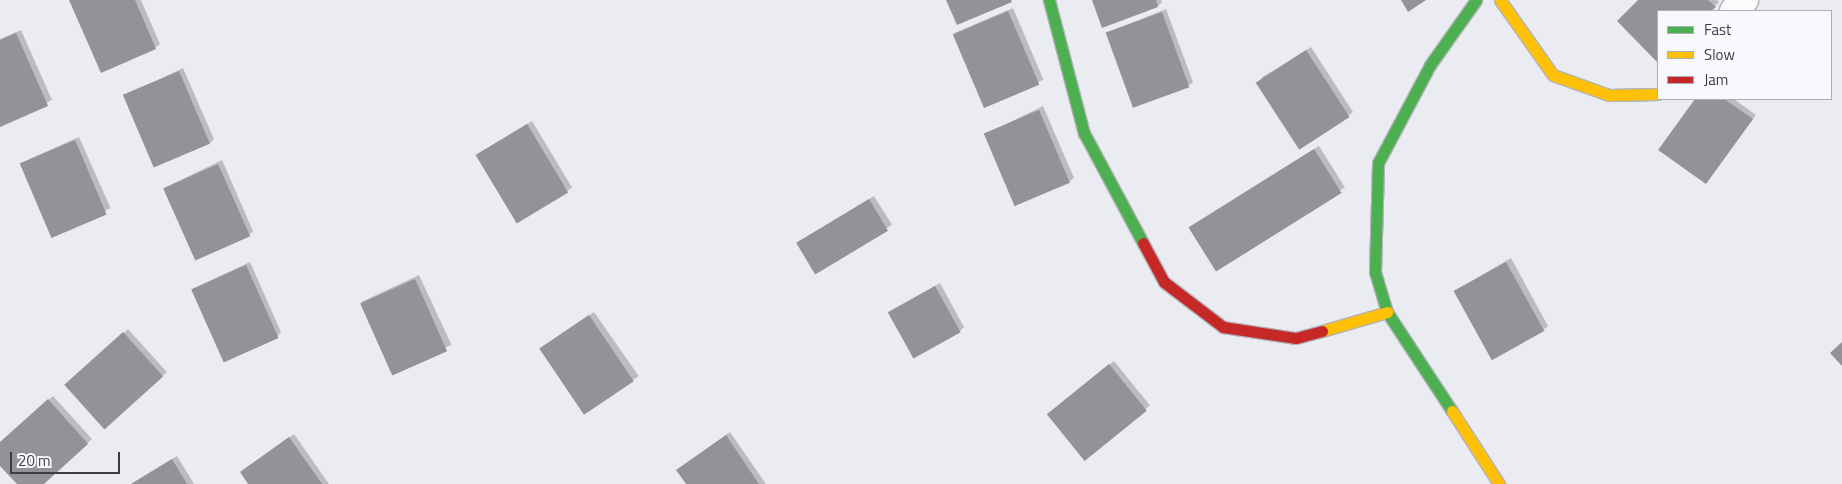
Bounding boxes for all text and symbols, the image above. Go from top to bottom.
legend [1657,10,1832,100]
text: Fast [1704,18,1731,41]
text: Slow [1704,43,1735,66]
text: Jam [1704,68,1728,91]
scale bar [12,442,122,474]
text: 20 m [18,449,51,472]

